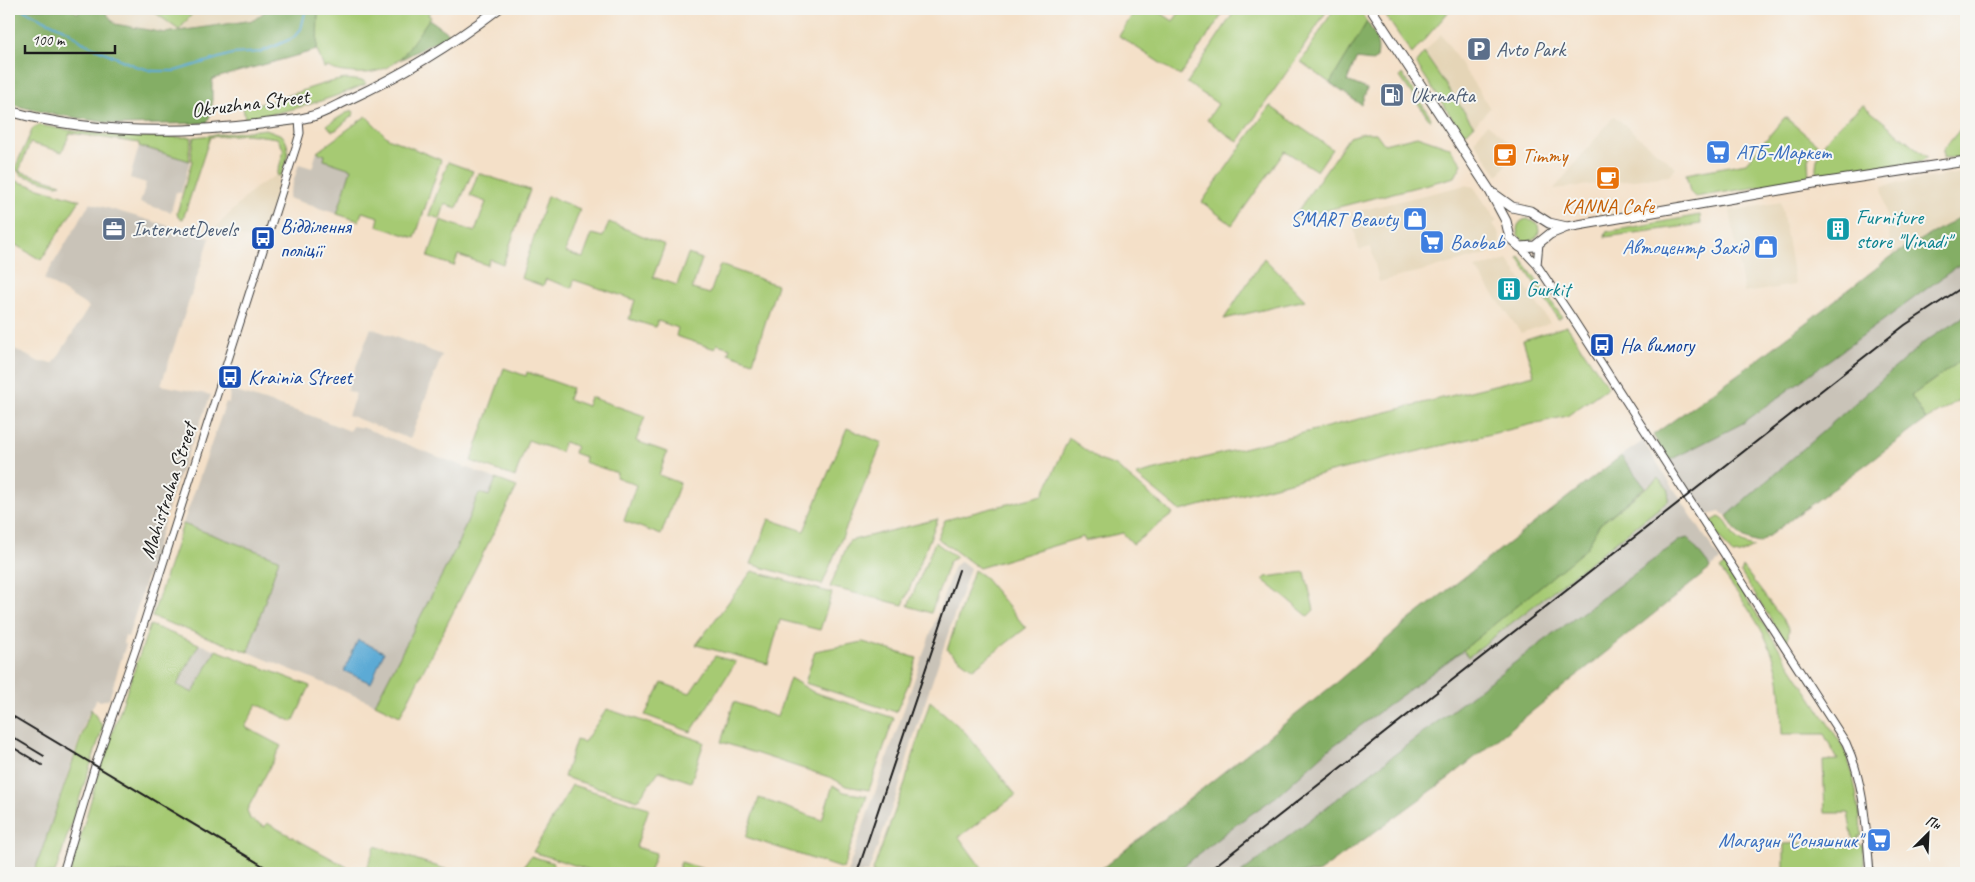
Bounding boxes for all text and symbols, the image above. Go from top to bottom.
scale bar [25,22,115,54]
text: 100 m [32,31,66,50]
parking icon: Avto Park [1466,36,1492,62]
place label: Avto Park [1496,36,1568,62]
fuel station icon: Ukrnafta [1379,82,1405,108]
place label: Ukrnafta [1410,82,1477,108]
street label: Okruzhna Street [190,83,312,123]
supermarket icon: АТБ-Маркет [1705,139,1731,165]
place label: АТБ-Маркет [1736,139,1833,165]
cafe icon: Timmy [1492,142,1518,168]
place label: Timmy [1522,142,1569,168]
cafe icon: KANNA Cafe [1595,165,1621,191]
place label: KANNA Cafe [1562,193,1655,219]
place label: Furniture store "Vinadi" [1856,204,1955,254]
place label: SMART Beauty [1290,206,1400,232]
shop icon: SMART Beauty [1402,206,1428,232]
place label: Відділення поліції [280,213,352,263]
office icon: InternetDevels [101,216,127,242]
place label: InternetDevels [132,216,240,242]
building icon: Furniture store "Vinadi" [1825,216,1851,242]
bus stop icon: Відділення поліції [250,225,276,251]
supermarket icon: Baobab [1419,229,1445,255]
place label: Baobab [1450,229,1506,255]
place label: Автоцентр Захід [1622,234,1751,260]
shop icon: Автоцентр Захід [1753,234,1779,260]
building icon: Gurkit [1496,276,1522,302]
place label: Gurkit [1526,276,1573,302]
bus stop icon: На вимогу [1589,332,1615,358]
place label: На вимогу [1620,332,1696,358]
bus stop icon: Krainia Street [217,364,243,390]
place label: Krainia Street [248,364,354,390]
street label: Mahistralna Street [134,417,203,562]
north arrow [1902,810,1952,860]
text: Пн [1923,812,1944,834]
place label: Магазин "Соняшник" [1718,827,1866,853]
supermarket icon: Магазин "Соняшник" [1866,827,1892,853]

